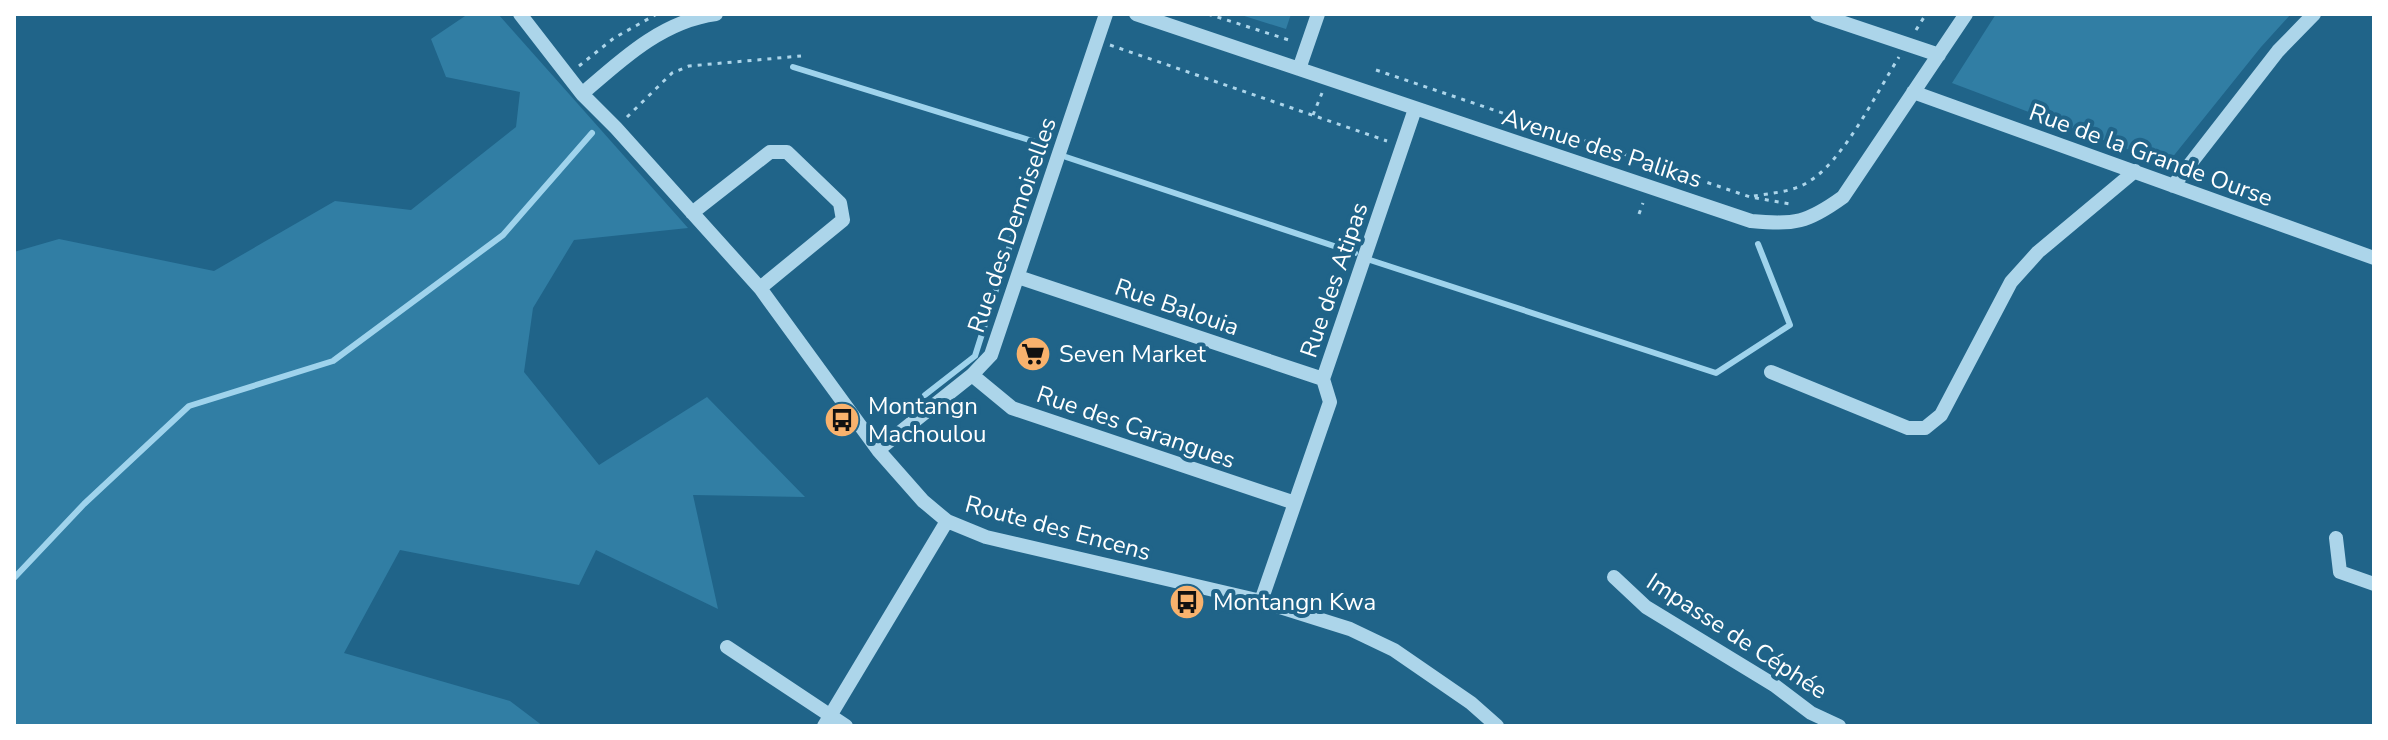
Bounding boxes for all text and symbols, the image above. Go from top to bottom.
street label: Rue de la Grande Ourse [2025,96,2277,214]
street label: Avenue des Palikas [1498,101,1706,195]
street label: Rue des Demoiselles [960,113,1064,337]
street label: Rue des Atipas [1292,198,1376,362]
street label: Rue Balouia [1111,271,1243,343]
supermarket icon: Seven Market [1014,335,1052,373]
place label: Seven Market [1059,338,1206,370]
street label: Rue des Carangues [1032,378,1240,476]
place label: Montangn Machoulou [868,390,987,450]
bus stop icon: Montangn Machoulou [823,401,861,439]
street label: Route des Encens [962,488,1154,568]
street label: Impasse de Céphée [1640,566,1834,706]
bus stop icon: Montangn Kwa [1168,583,1206,621]
place label: Montangn Kwa [1213,586,1376,618]

